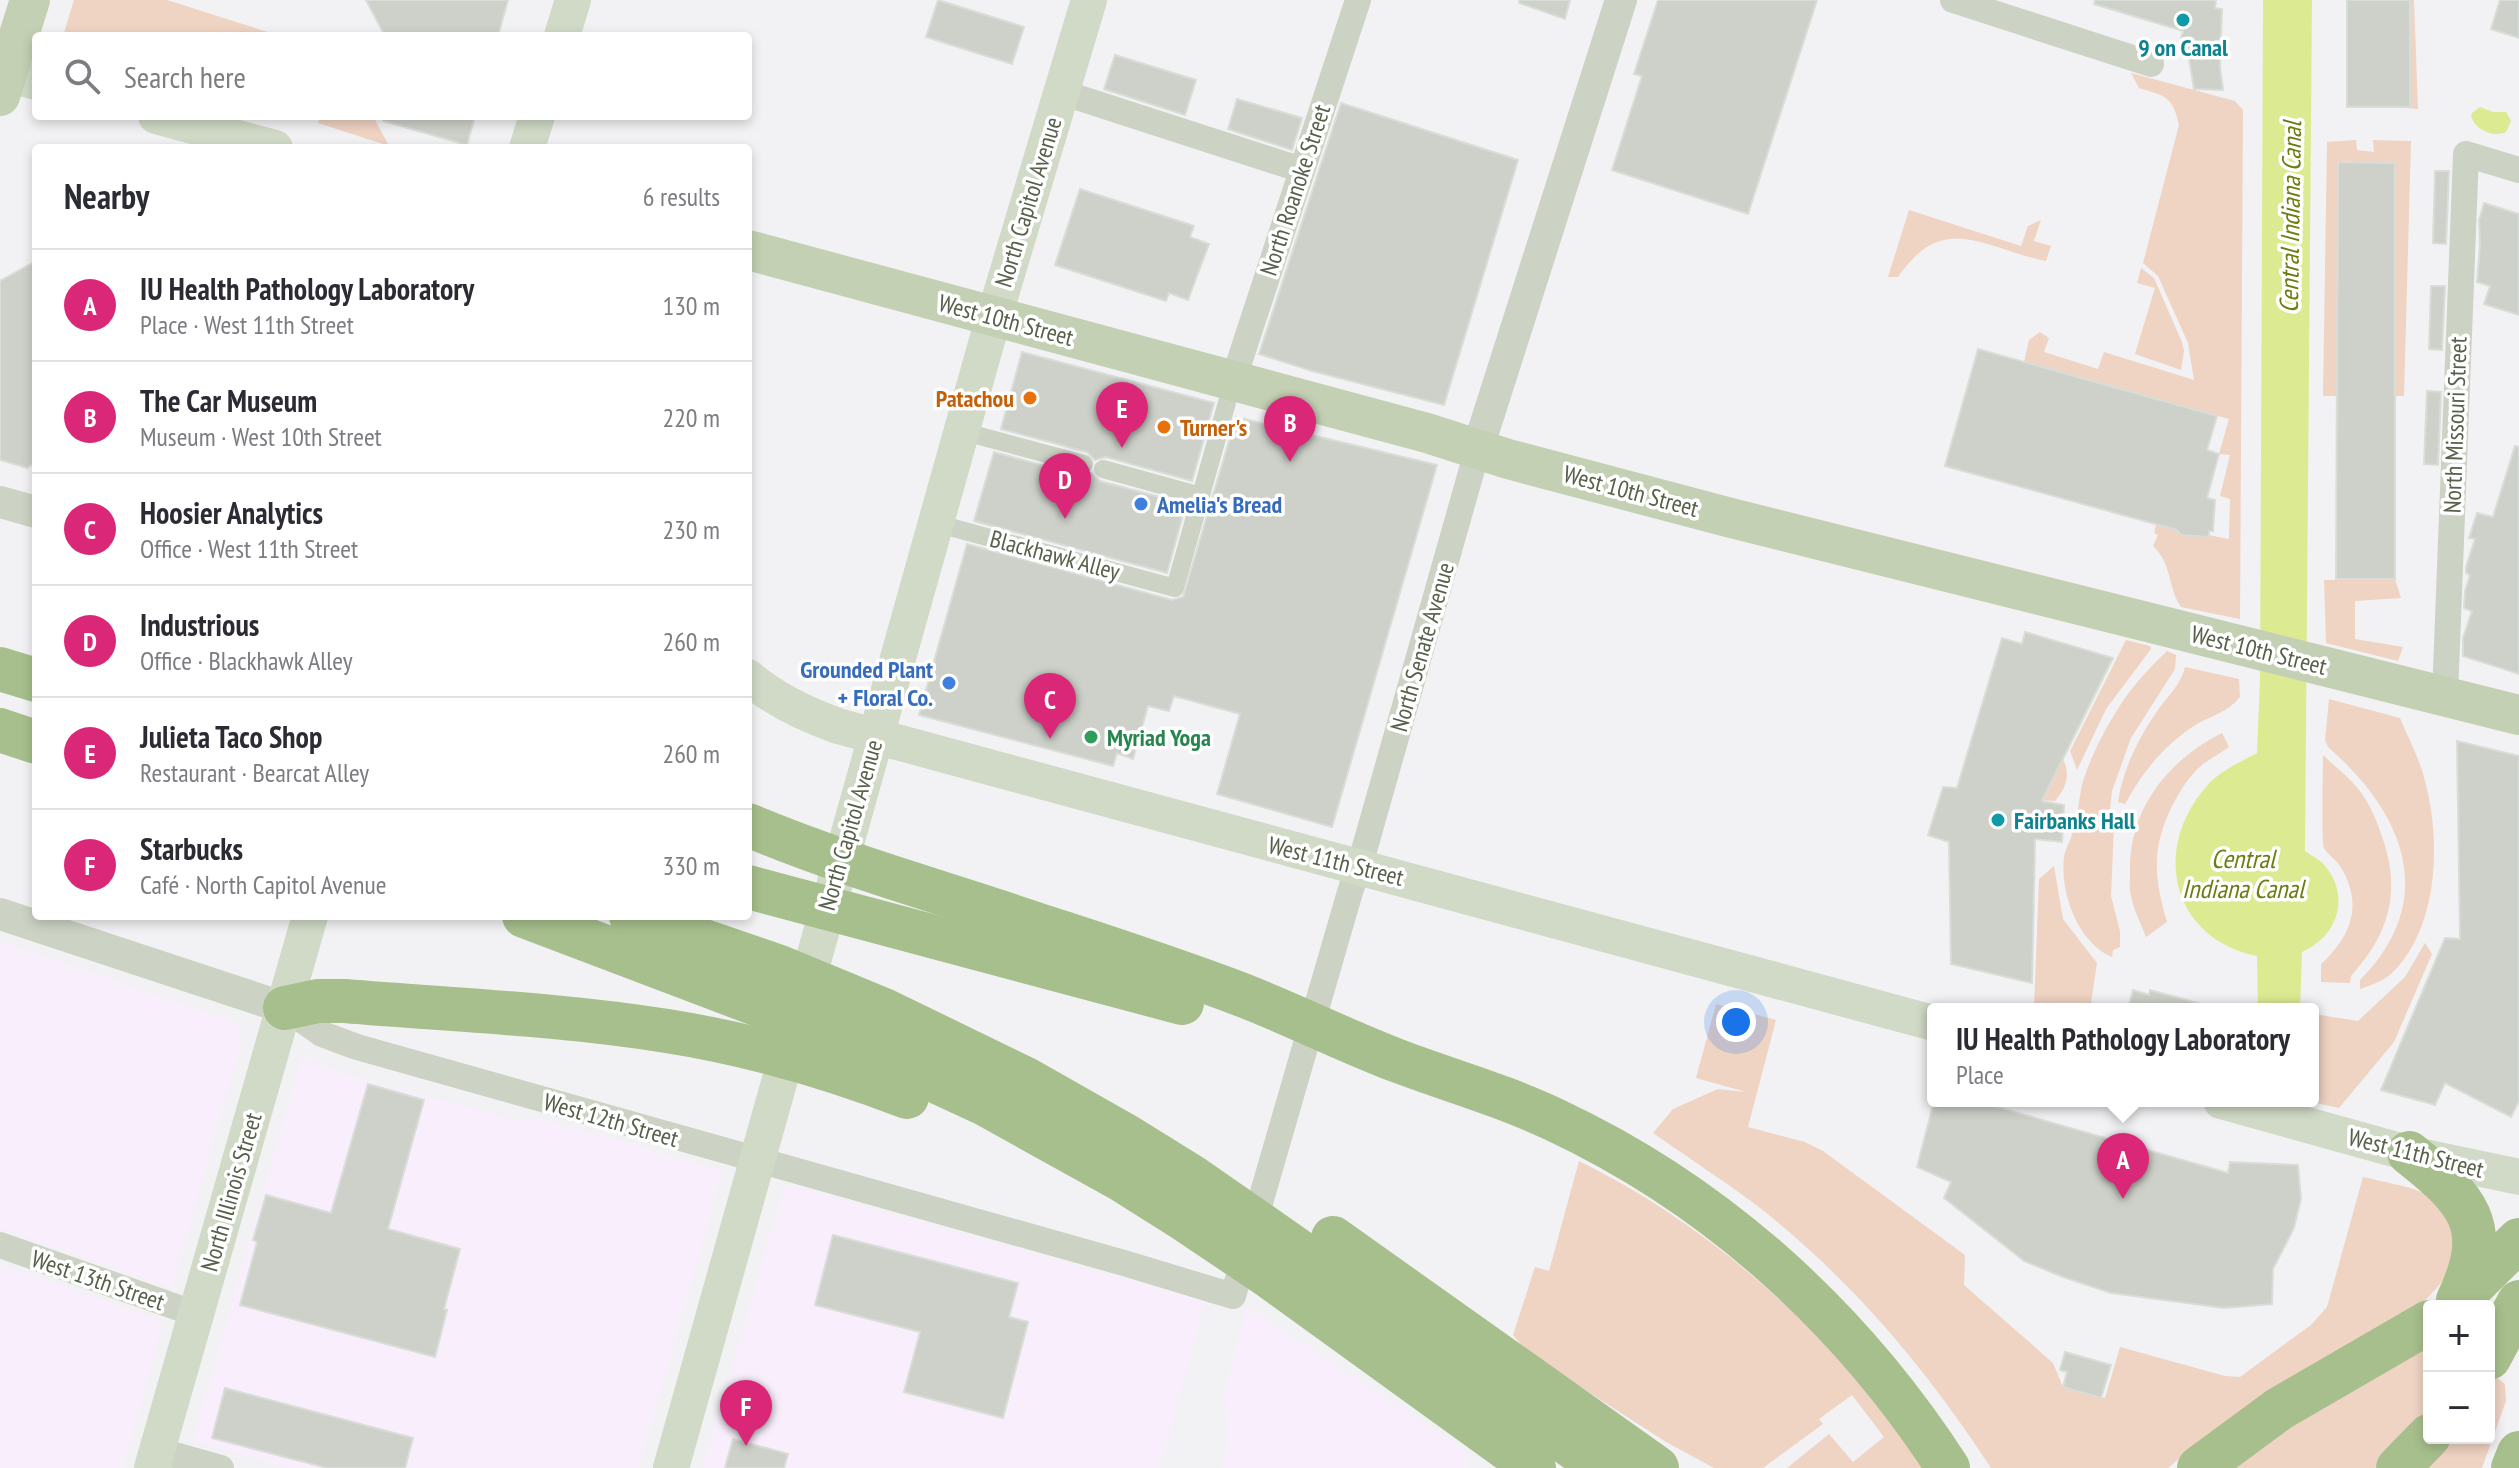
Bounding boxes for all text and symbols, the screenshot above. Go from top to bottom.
marker: 9 on Canal [2174,11,2192,29]
search box [32,32,752,120]
place label: 9 on Canal [2138,32,2228,63]
icon: search [60,54,104,98]
text: Search here [124,57,246,96]
street label: North Roanoke Street [1253,100,1337,279]
street label: North Capitol Avenue [987,113,1069,291]
water label: Central Indiana Canal [2272,118,2308,313]
text: Nearby [64,174,149,218]
text: 6 results [643,180,720,213]
text: IU Health Pathology Laboratory [140,269,474,308]
street label: West 10th Street [935,287,1077,353]
text: A [83,289,97,322]
text: 130 m [662,289,720,322]
text: Place · West 11th Street [140,308,354,341]
street label: North Missouri Street [2436,336,2474,514]
text: The Car Museum [140,381,317,420]
pin: E [1096,382,1148,448]
place label: Patachou [936,383,1014,414]
marker: Patachou [1021,389,1039,407]
pin: B [1264,396,1316,462]
text: B [84,401,96,434]
text: 220 m [662,401,720,434]
place label: Turner's [1180,412,1247,443]
marker: Turner's [1155,418,1173,436]
text: Museum · West 10th Street [140,420,382,453]
pin: D [1039,453,1091,519]
street label: West 10th Street [1560,458,1702,524]
place label: Amelia's Bread [1156,489,1282,520]
text: Hoosier Analytics [140,493,323,532]
marker: Amelia's Bread [1132,495,1150,513]
text: C [84,513,96,546]
text: 230 m [662,513,720,546]
street label: Blackhawk Alley [987,523,1123,587]
text: Office · West 11th Street [140,532,358,565]
street label: North Senate Avenue [1383,559,1461,735]
text: Industrious [140,605,259,644]
street label: West 10th Street [2188,618,2330,682]
text: D [83,625,97,658]
text: 260 m [662,625,720,658]
text: Office · Blackhawk Alley [140,644,352,677]
place label: Grounded Plant + Floral Co. [800,654,933,713]
pin: C [1024,673,1076,739]
marker: Grounded Plant + Floral Co. [940,674,958,692]
text: Julieta Taco Shop [140,717,322,756]
place label: Myriad Yoga [1107,722,1211,753]
marker: Myriad Yoga [1082,728,1100,746]
street label: North Capitol Avenue [811,736,889,914]
text: E [84,737,96,770]
text: 260 m [662,737,720,770]
text: Restaurant · Bearcat Alley [140,756,369,789]
place label: Fairbanks Hall [2014,805,2135,836]
marker: Fairbanks Hall [1989,811,2007,829]
text: Starbucks [140,829,243,868]
street label: West 11th Street [1265,829,1407,893]
water label: Central Indiana Canal [2182,842,2307,905]
text: F [85,849,95,882]
text: 330 m [662,849,720,882]
text: Café · North Capitol Avenue [140,868,387,901]
your location [1716,1002,1756,1042]
popup [1927,1003,2319,1107]
text: IU Health Pathology Laboratory [1956,1019,2290,1058]
text: Place [1956,1058,2004,1091]
street label: West 12th Street [540,1086,682,1154]
street label: North Illinois Street [194,1109,269,1275]
street label: West 11th Street [2345,1121,2487,1185]
pin: A [2097,1133,2149,1199]
street label: West 13th Street [27,1243,169,1317]
map controls [2423,1300,2495,1444]
button: + [2423,1300,2495,1372]
button: − [2423,1372,2495,1444]
pin: F [720,1380,772,1446]

